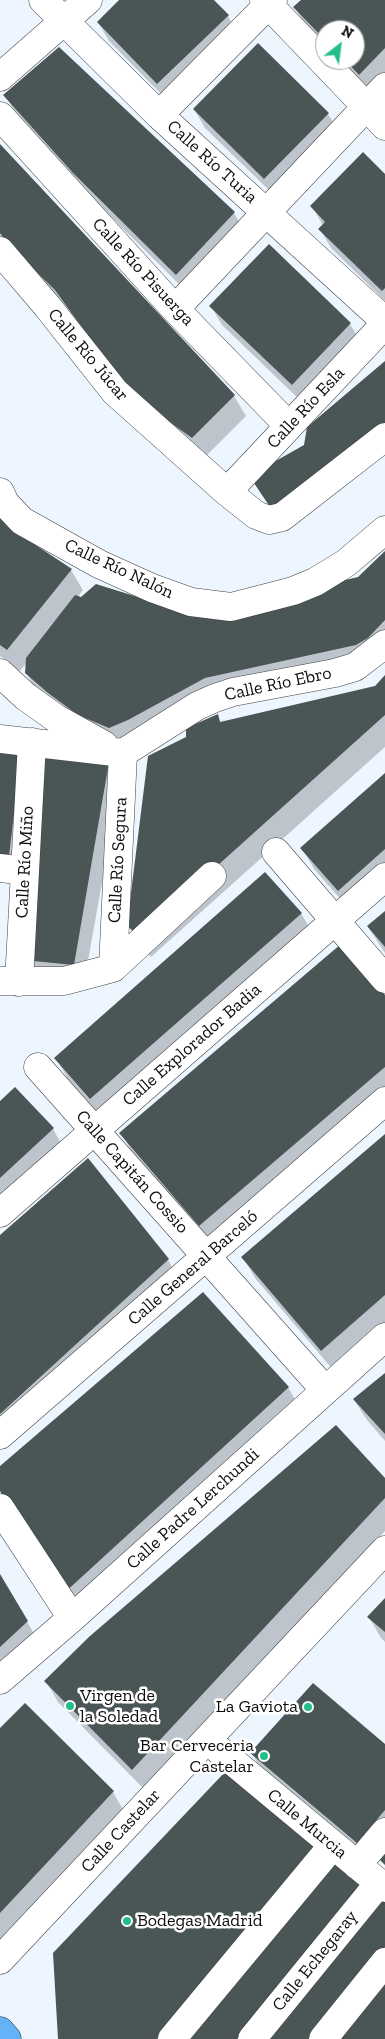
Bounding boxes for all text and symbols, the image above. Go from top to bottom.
north arrow [315,20,365,70]
text: N [338,22,356,42]
street label: Calle Río Turia [162,116,262,208]
street label: Calle Río Pisuerga [87,213,199,331]
street label: Calle Río Júcar [43,304,133,406]
street label: Calle Río Esla [263,363,349,453]
street label: Calle Río Nalón [61,534,177,604]
street label: Calle Río Ebro [222,662,334,706]
street label: Calle Río Segura [104,796,132,924]
street label: Calle Río Miño [11,805,39,919]
street label: Calle Explorador Badia [118,979,266,1111]
street label: Calle Capitán Cossio [71,1106,193,1238]
street label: Calle General Barceló [124,1206,262,1330]
street label: Calle Padre Lerchundi [122,1444,264,1574]
place label: Virgen de la Soledad [80,1685,158,1728]
place label: La Gaviota [216,1696,298,1718]
marker: Virgen de la Soledad [64,1700,76,1712]
marker: La Gaviota [302,1701,314,1713]
place label: Bar Cerveceria Castelar [140,1735,254,1778]
marker: Bar Cerveceria Castelar [258,1750,270,1762]
street label: Calle Murcia [263,1784,351,1864]
street label: Calle Castelar [77,1785,165,1877]
street label: Calle Echegaray [268,1906,362,2016]
place label: Bodegas Madrid [137,1910,263,1932]
marker: Bodegas Madrid [121,1915,133,1927]

